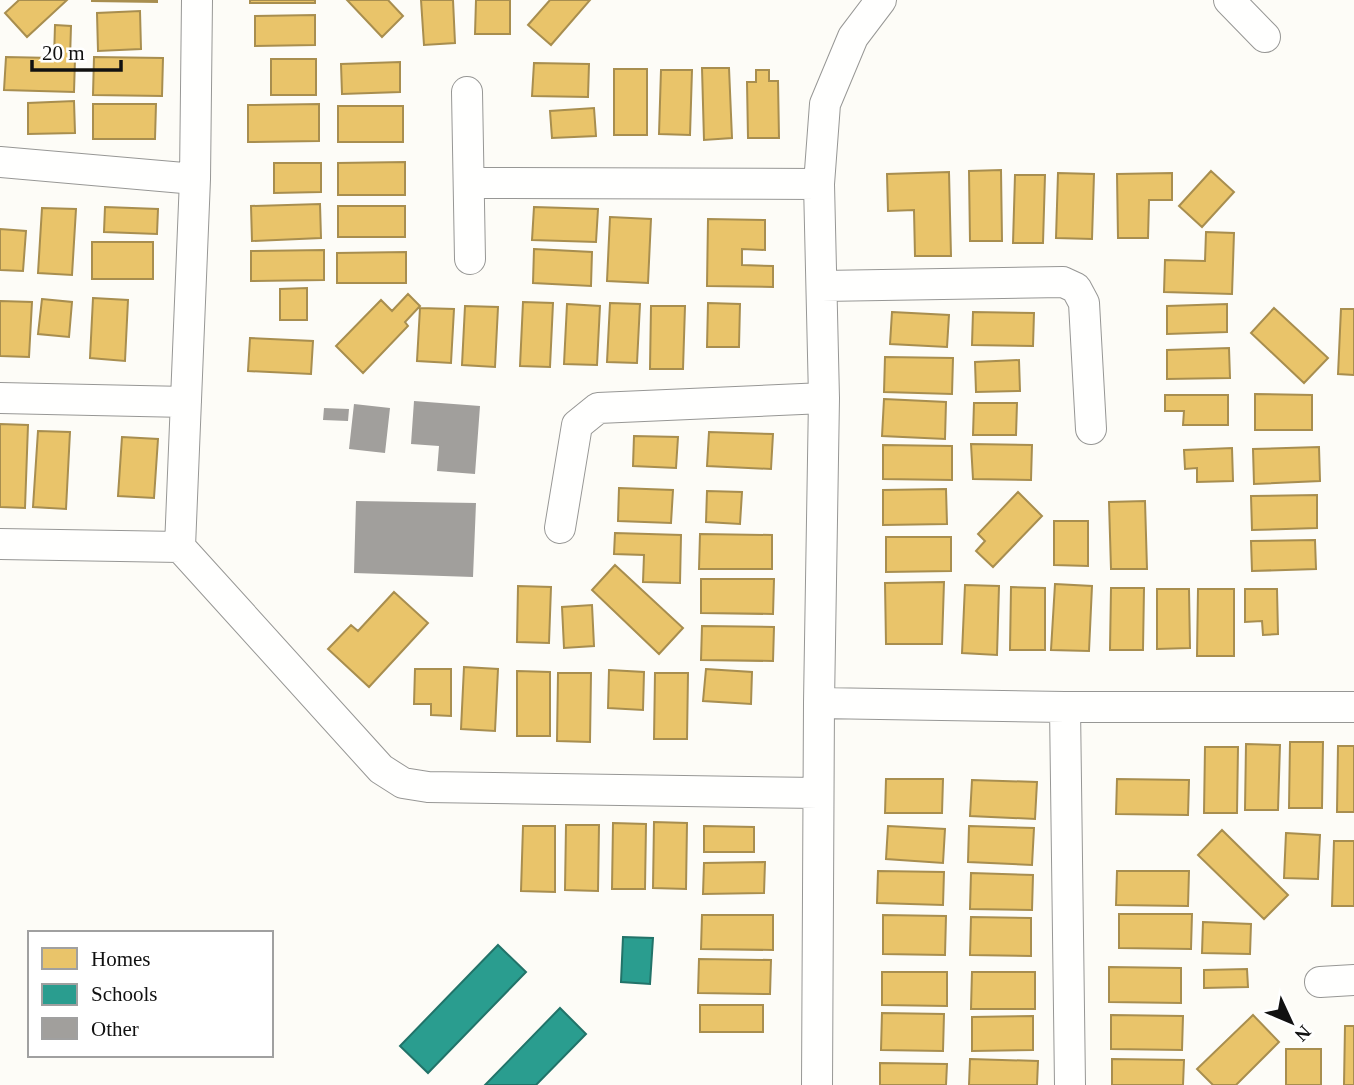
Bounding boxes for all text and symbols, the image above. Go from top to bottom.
scale bar [32,28,121,72]
text: 20 m [42,41,85,65]
legend [28,931,273,1057]
text: Homes [91,947,151,971]
text: Schools [91,982,158,1006]
north arrow [1256,987,1326,1057]
text: Other [91,1017,139,1041]
text: N [1290,1021,1315,1046]

